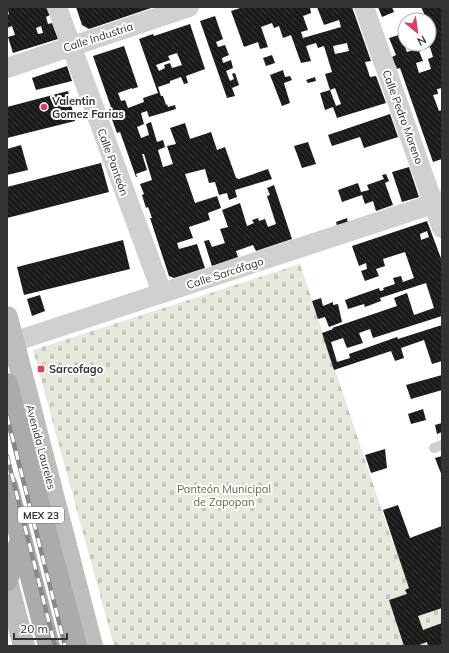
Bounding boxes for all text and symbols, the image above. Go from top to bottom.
north arrow [397,12,437,52]
street label: Calle Industria [61,19,135,55]
text: N [415,33,429,49]
street label: Calle Pedro Moreno [379,68,427,166]
place label: Valentin Gomez Farias [51,94,124,121]
marker: Valentin Gomez Farias [39,102,49,112]
street label: Calle Panteón [94,126,132,198]
street label: Calle Sarcófago [185,254,265,292]
place label: Sarcofago [49,362,104,376]
marker: Sarcofago [36,364,46,374]
street label: Avenida Laureles [23,403,59,491]
park label: Panteón Municipal de Zapopan [177,482,271,509]
road number: MEX 23 [18,507,64,523]
scale bar [14,615,67,641]
text: 20 m [20,621,48,636]

